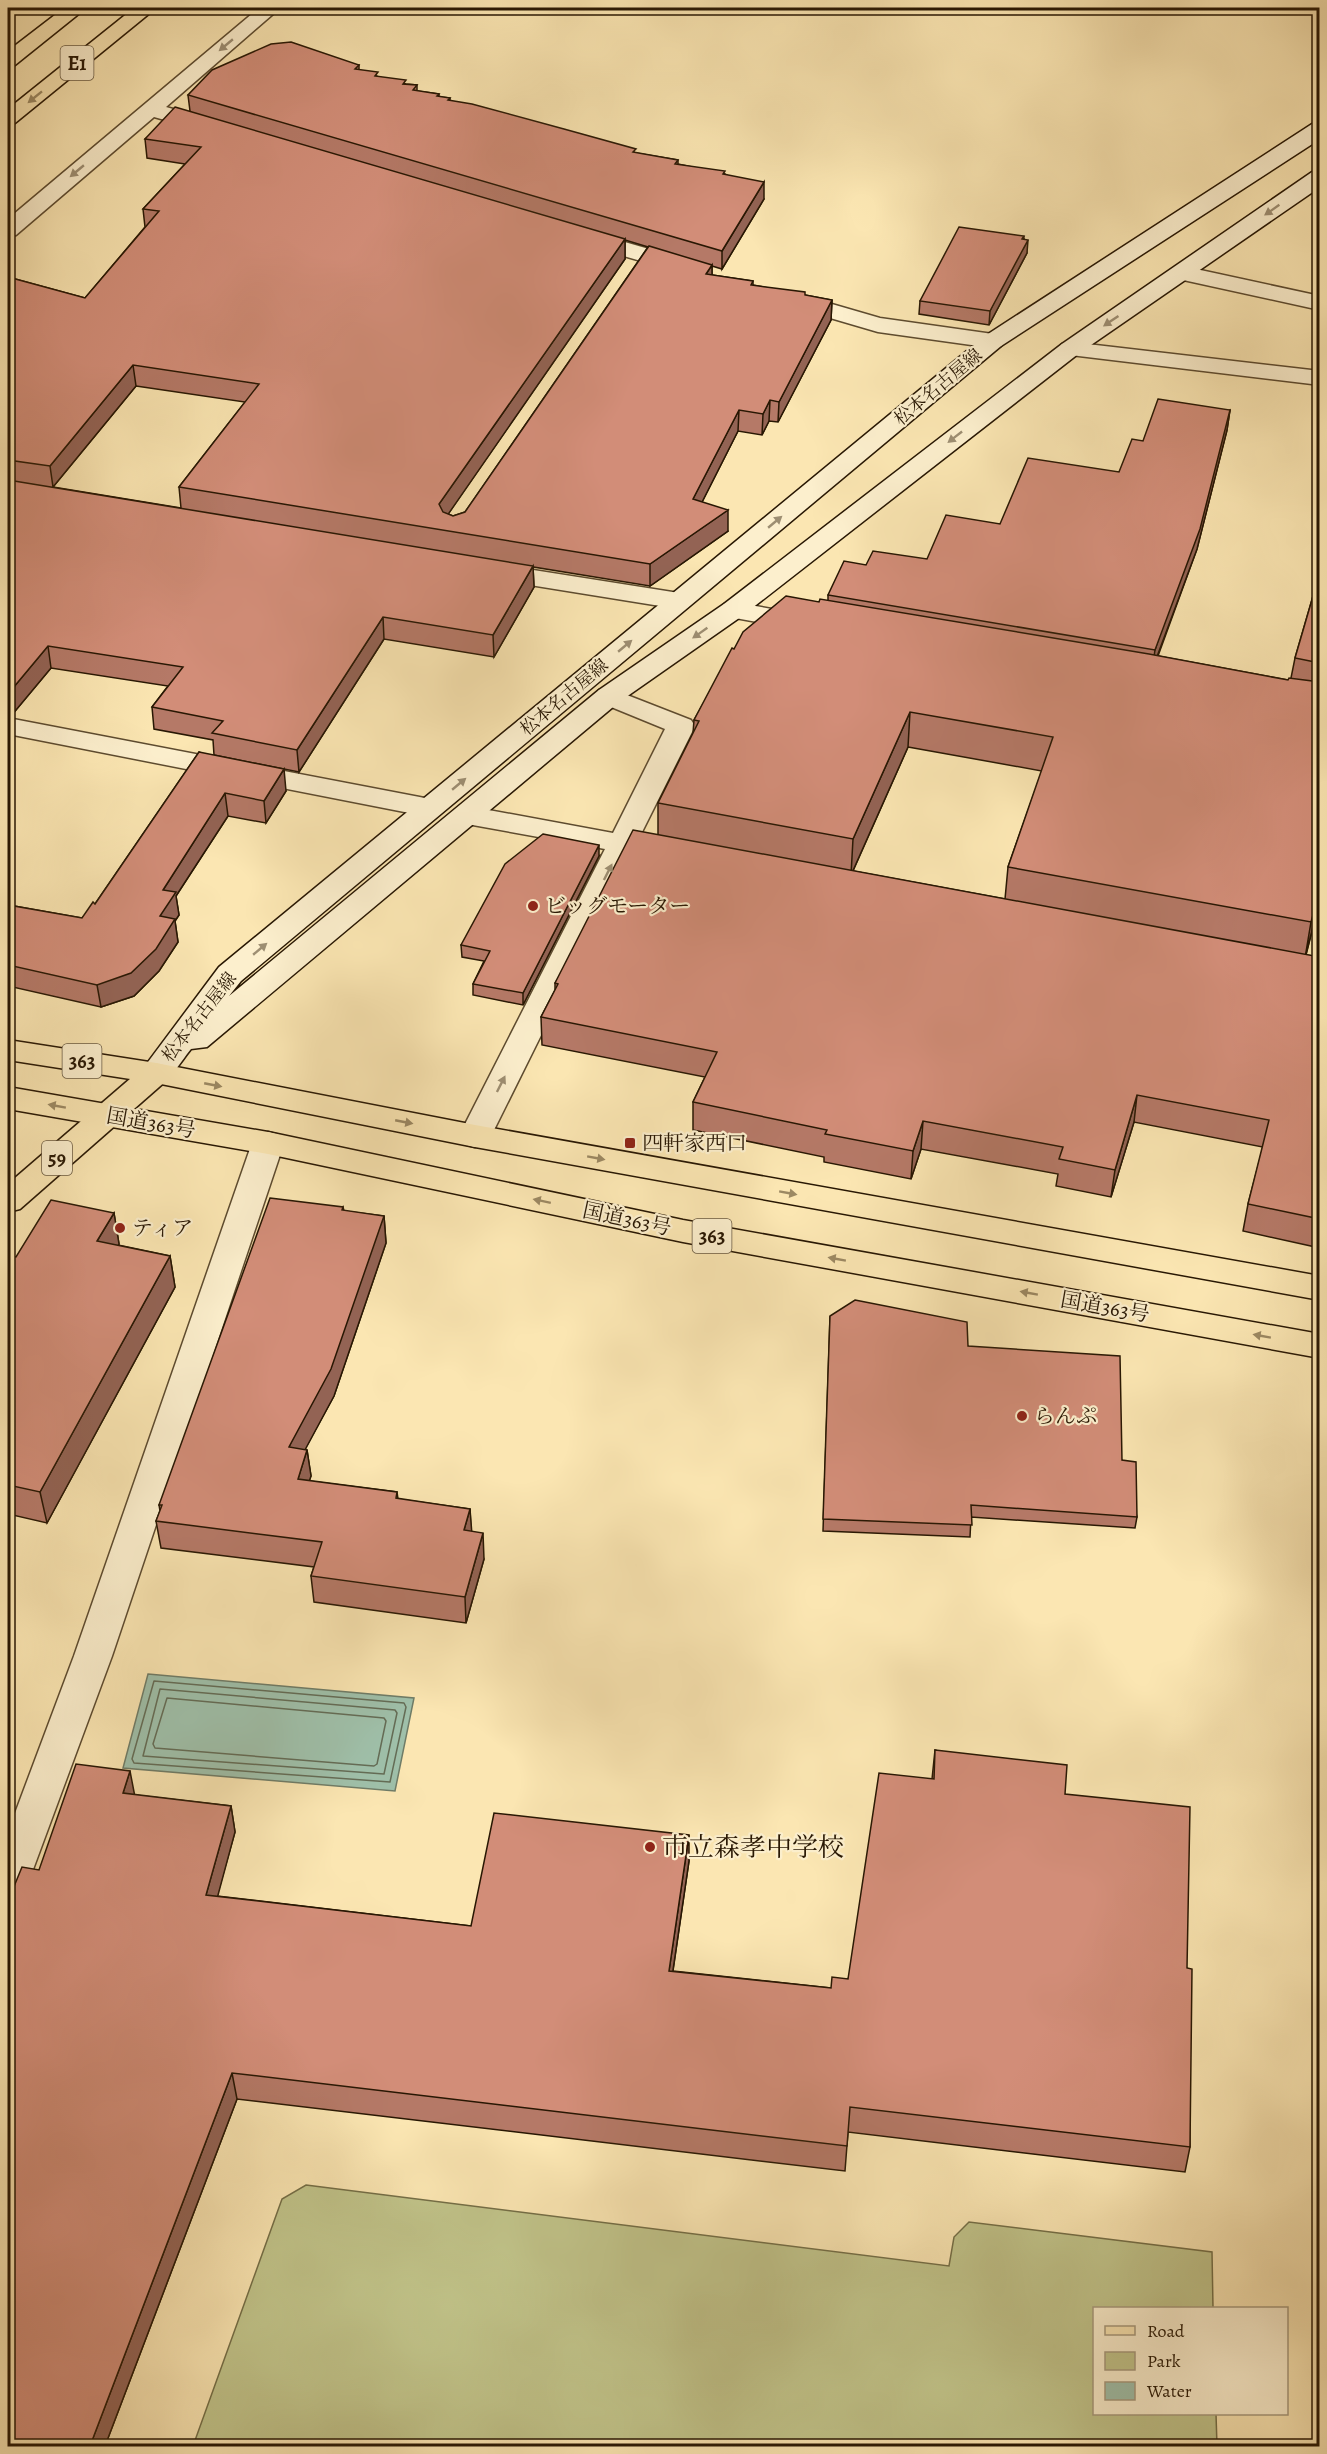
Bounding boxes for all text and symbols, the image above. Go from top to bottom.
one-way arrow [218,39,234,52]
road number: E1 [60,46,94,80]
one-way arrow [27,90,43,103]
one-way arrow [69,165,85,178]
one-way arrow [1264,204,1280,216]
one-way arrow [1103,315,1119,326]
street label: 松本名古屋線 [889,343,987,431]
one-way arrow [947,431,962,443]
one-way arrow [767,515,783,528]
one-way arrow [693,627,709,639]
one-way arrow [617,640,632,653]
street label: 松本名古屋線 [515,653,613,741]
one-way arrow [451,778,466,791]
one-way arrow [603,864,612,881]
place label: ビッグモーター [545,892,690,920]
marker: ビッグモーター [526,899,540,913]
one-way arrow [252,942,268,955]
street label: 松本名古屋線 [156,967,242,1067]
road number: 363 [62,1044,101,1078]
one-way arrow [496,1075,506,1092]
one-way arrow [204,1081,223,1090]
one-way arrow [47,1101,66,1110]
street label: 国道363号 [104,1101,198,1145]
one-way arrow [395,1118,414,1127]
place label: 四軒家西口 [642,1129,747,1157]
marker: 四軒家西口 [623,1136,637,1150]
road number: 59 [42,1141,72,1175]
one-way arrow [587,1154,606,1163]
one-way arrow [779,1189,798,1198]
one-way arrow [533,1196,552,1205]
street label: 国道363号 [580,1196,674,1242]
place label: ティア [132,1214,193,1242]
road number: 363 [692,1219,732,1253]
marker: ティア [113,1221,127,1235]
one-way arrow [827,1254,846,1263]
street label: 国道363号 [1058,1285,1152,1329]
one-way arrow [1019,1288,1038,1297]
one-way arrow [1252,1331,1271,1340]
place label: らんぷ [1034,1402,1097,1430]
marker: らんぷ [1015,1409,1029,1423]
place label: 市立森孝中学校 [662,1830,844,1865]
marker: 市立森孝中学校 [643,1840,657,1854]
legend [1093,2307,1288,2415]
text: Road [1147,2319,1185,2343]
text: Park [1147,2349,1181,2373]
text: Water [1146,2379,1192,2403]

